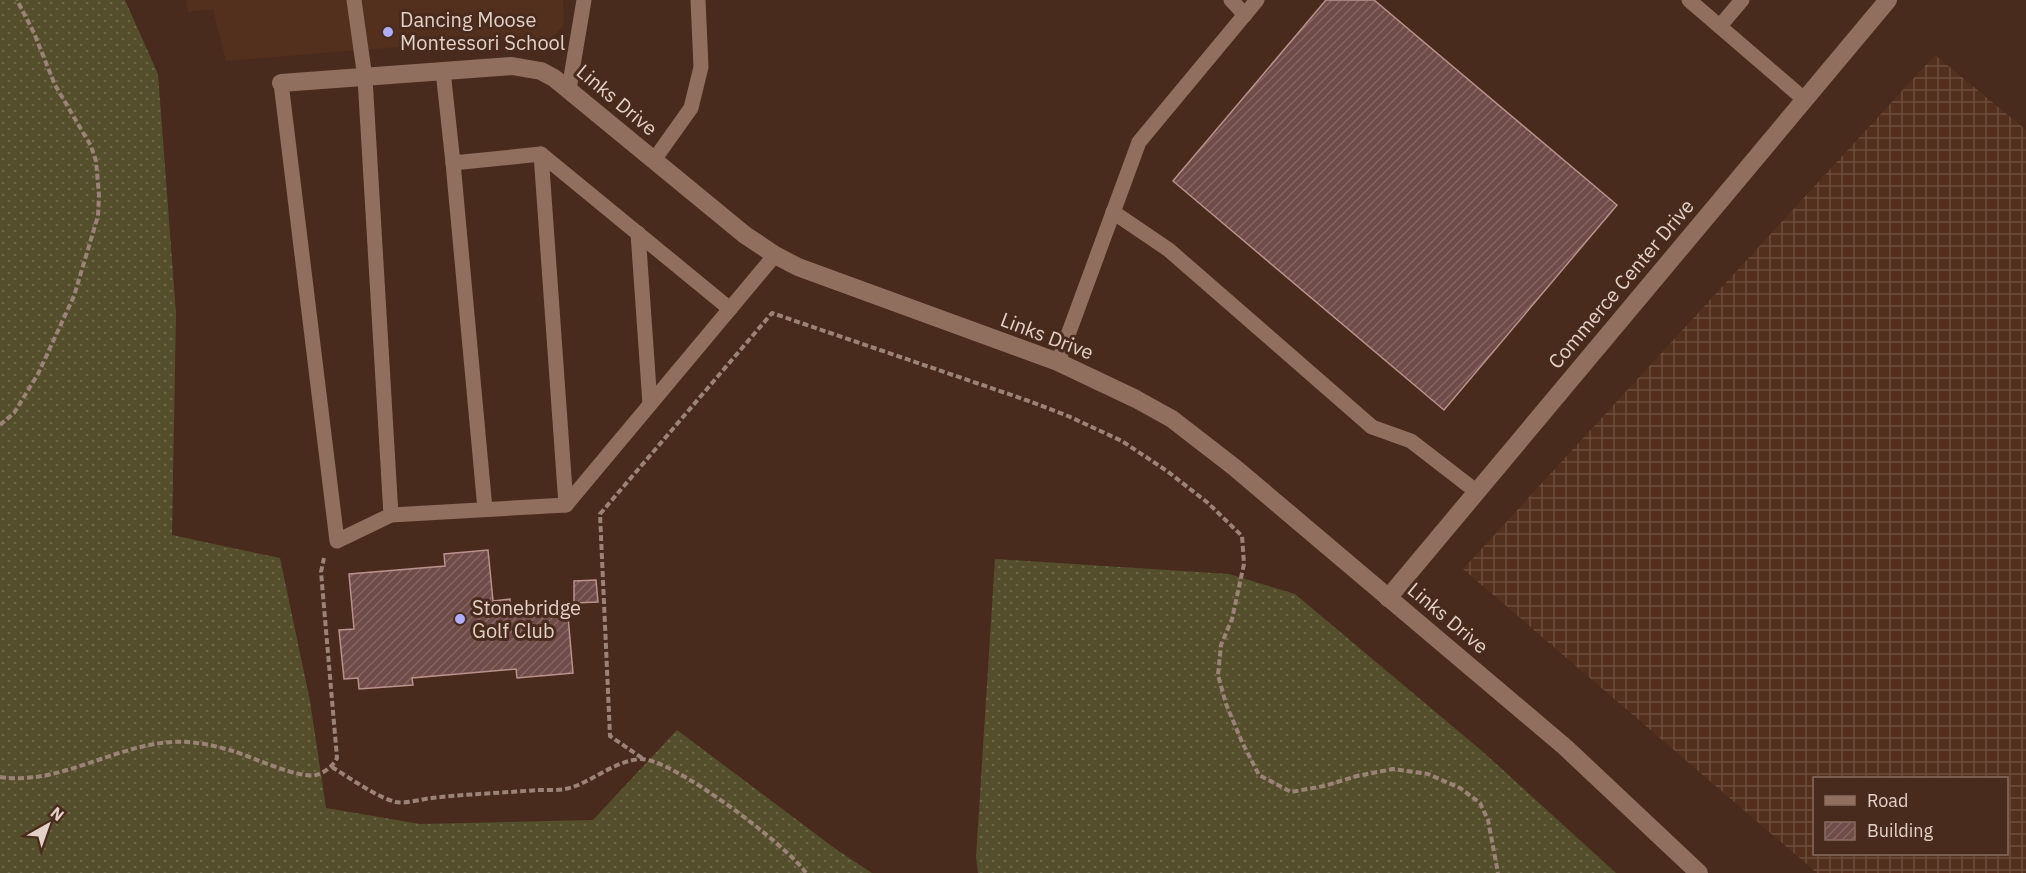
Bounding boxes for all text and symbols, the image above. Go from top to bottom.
place label: Dancing Moose Montessori School [400,6,565,56]
marker: Dancing Moose Montessori School [381,25,395,39]
street label: Links Drive [571,58,663,141]
street label: Commerce Center Drive [1542,193,1700,374]
street label: Links Drive [997,305,1098,366]
street label: Links Drive [1402,576,1494,659]
place label: Stonebridge Golf Club [472,594,581,644]
marker: Stonebridge Golf Club [453,612,467,626]
legend [1813,777,2008,855]
text: Road [1867,789,1908,812]
north arrow [18,795,78,855]
text: N [47,802,69,825]
text: Building [1867,819,1934,842]

